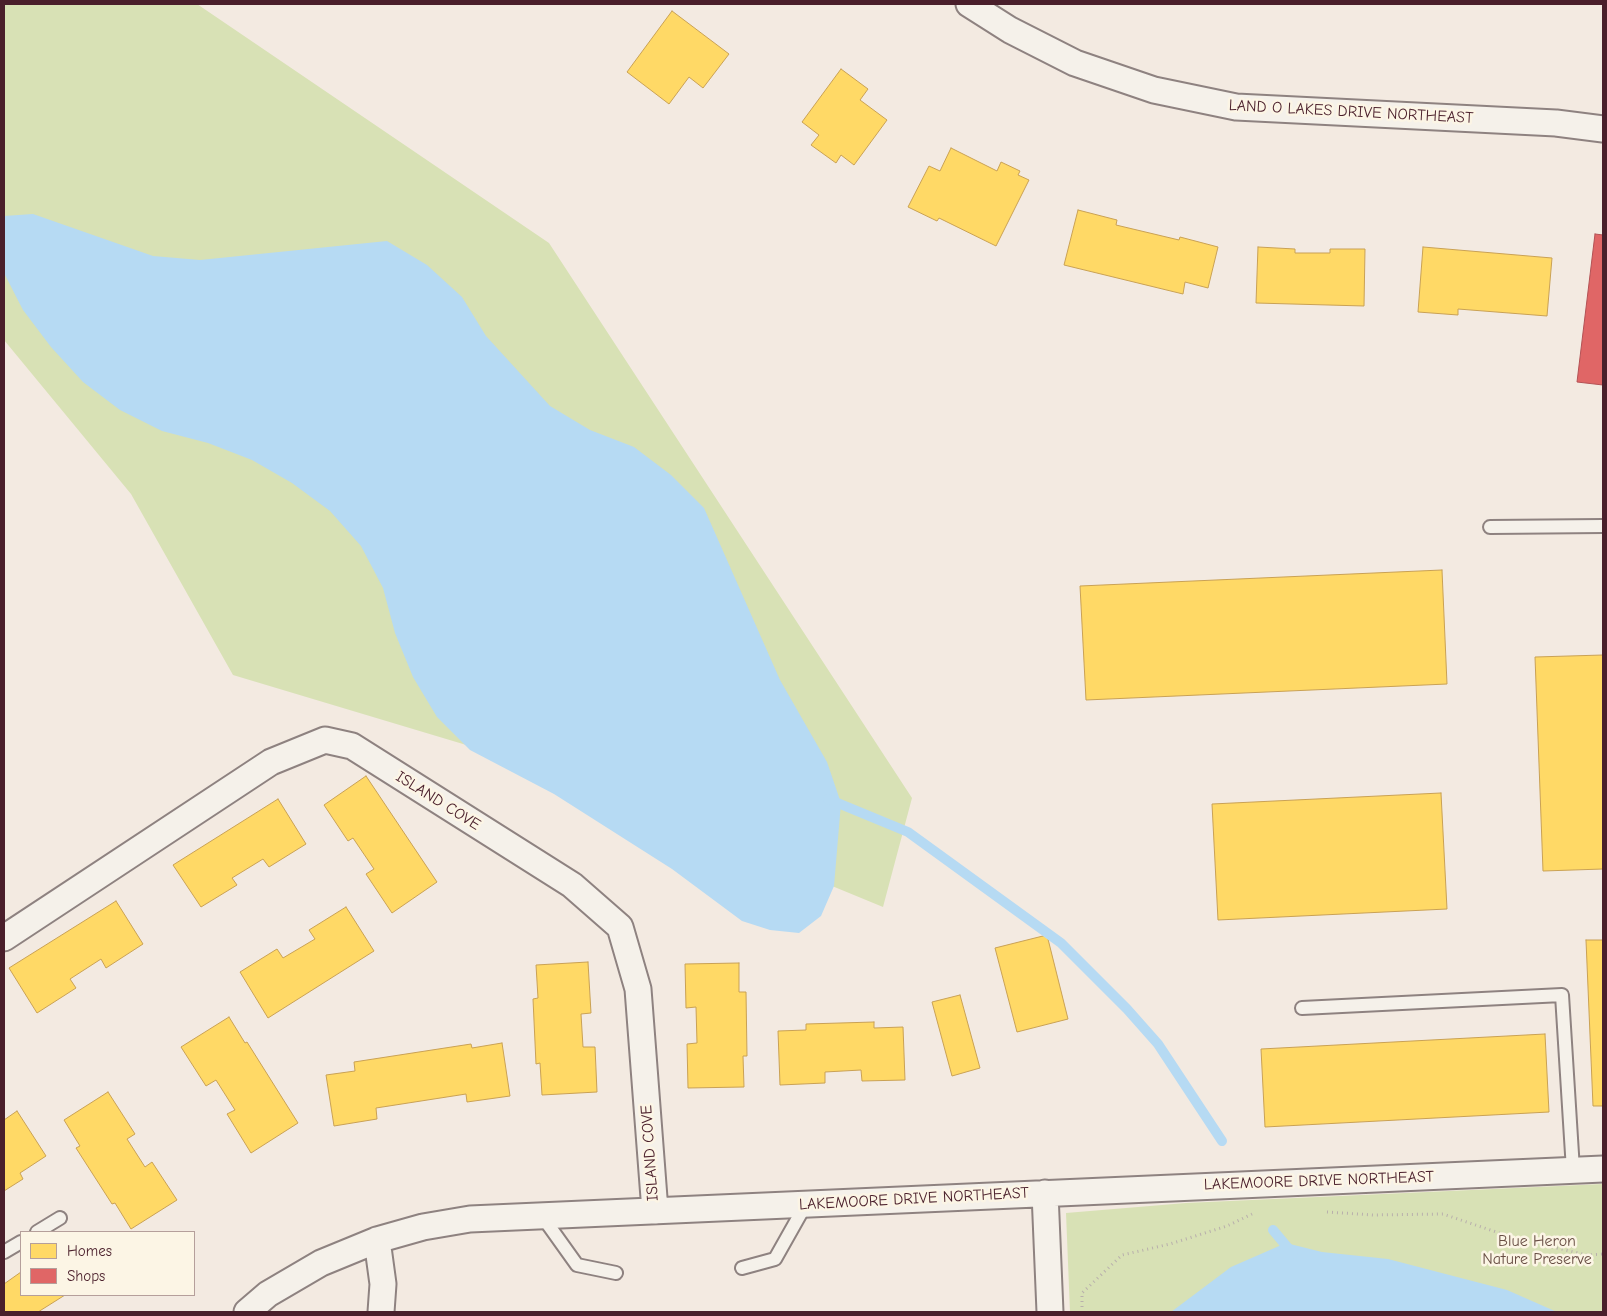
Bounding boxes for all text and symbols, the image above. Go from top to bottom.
street label: LAND O LAKES DRIVE NORTHEAST [1228,96,1474,128]
street label: ISLAND COVE [392,767,484,835]
street label: ISLAND COVE [637,1104,663,1202]
street label: LAKEMOORE DRIVE NORTHEAST [1204,1167,1434,1195]
street label: LAKEMOORE DRIVE NORTHEAST [799,1183,1029,1215]
legend [20,1231,195,1296]
park label: Blue Heron Nature Preserve [1482,1231,1592,1269]
text: Homes [67,1242,112,1260]
text: Shops [67,1267,105,1285]

